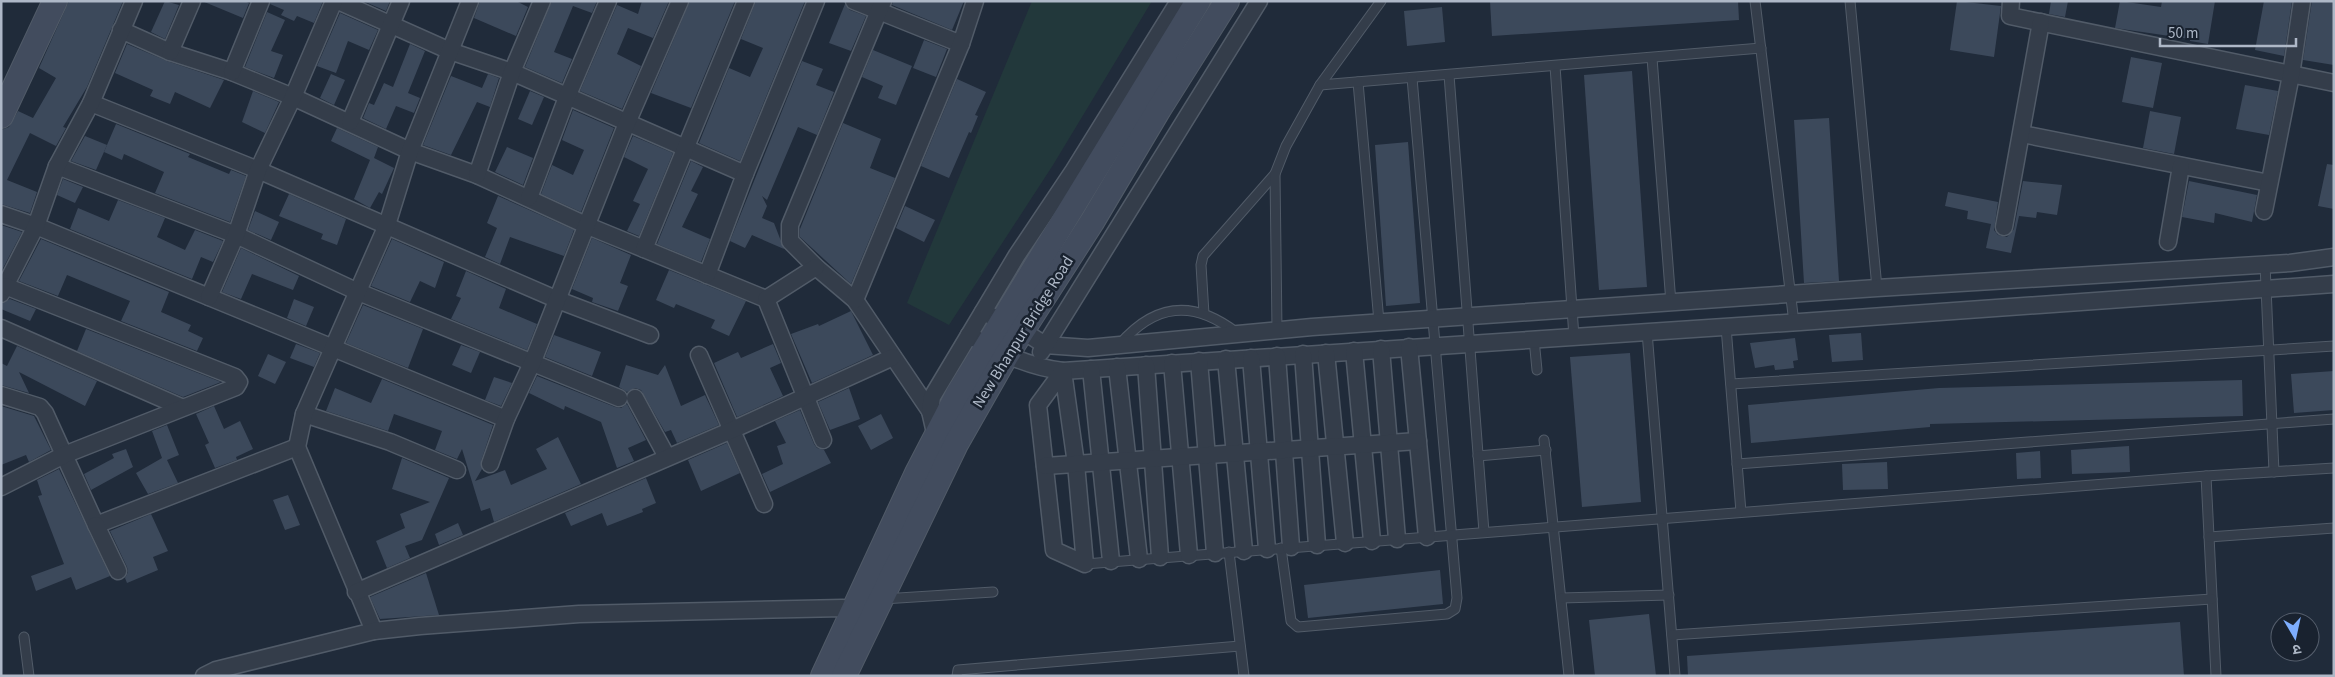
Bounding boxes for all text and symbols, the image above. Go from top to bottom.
scale bar [2160,15,2296,47]
text: 50 m [2168,23,2198,44]
street label: New Bhanpur Bridge Road [967,252,1079,412]
north arrow [2270,612,2320,662]
text: उ [2290,638,2302,659]

